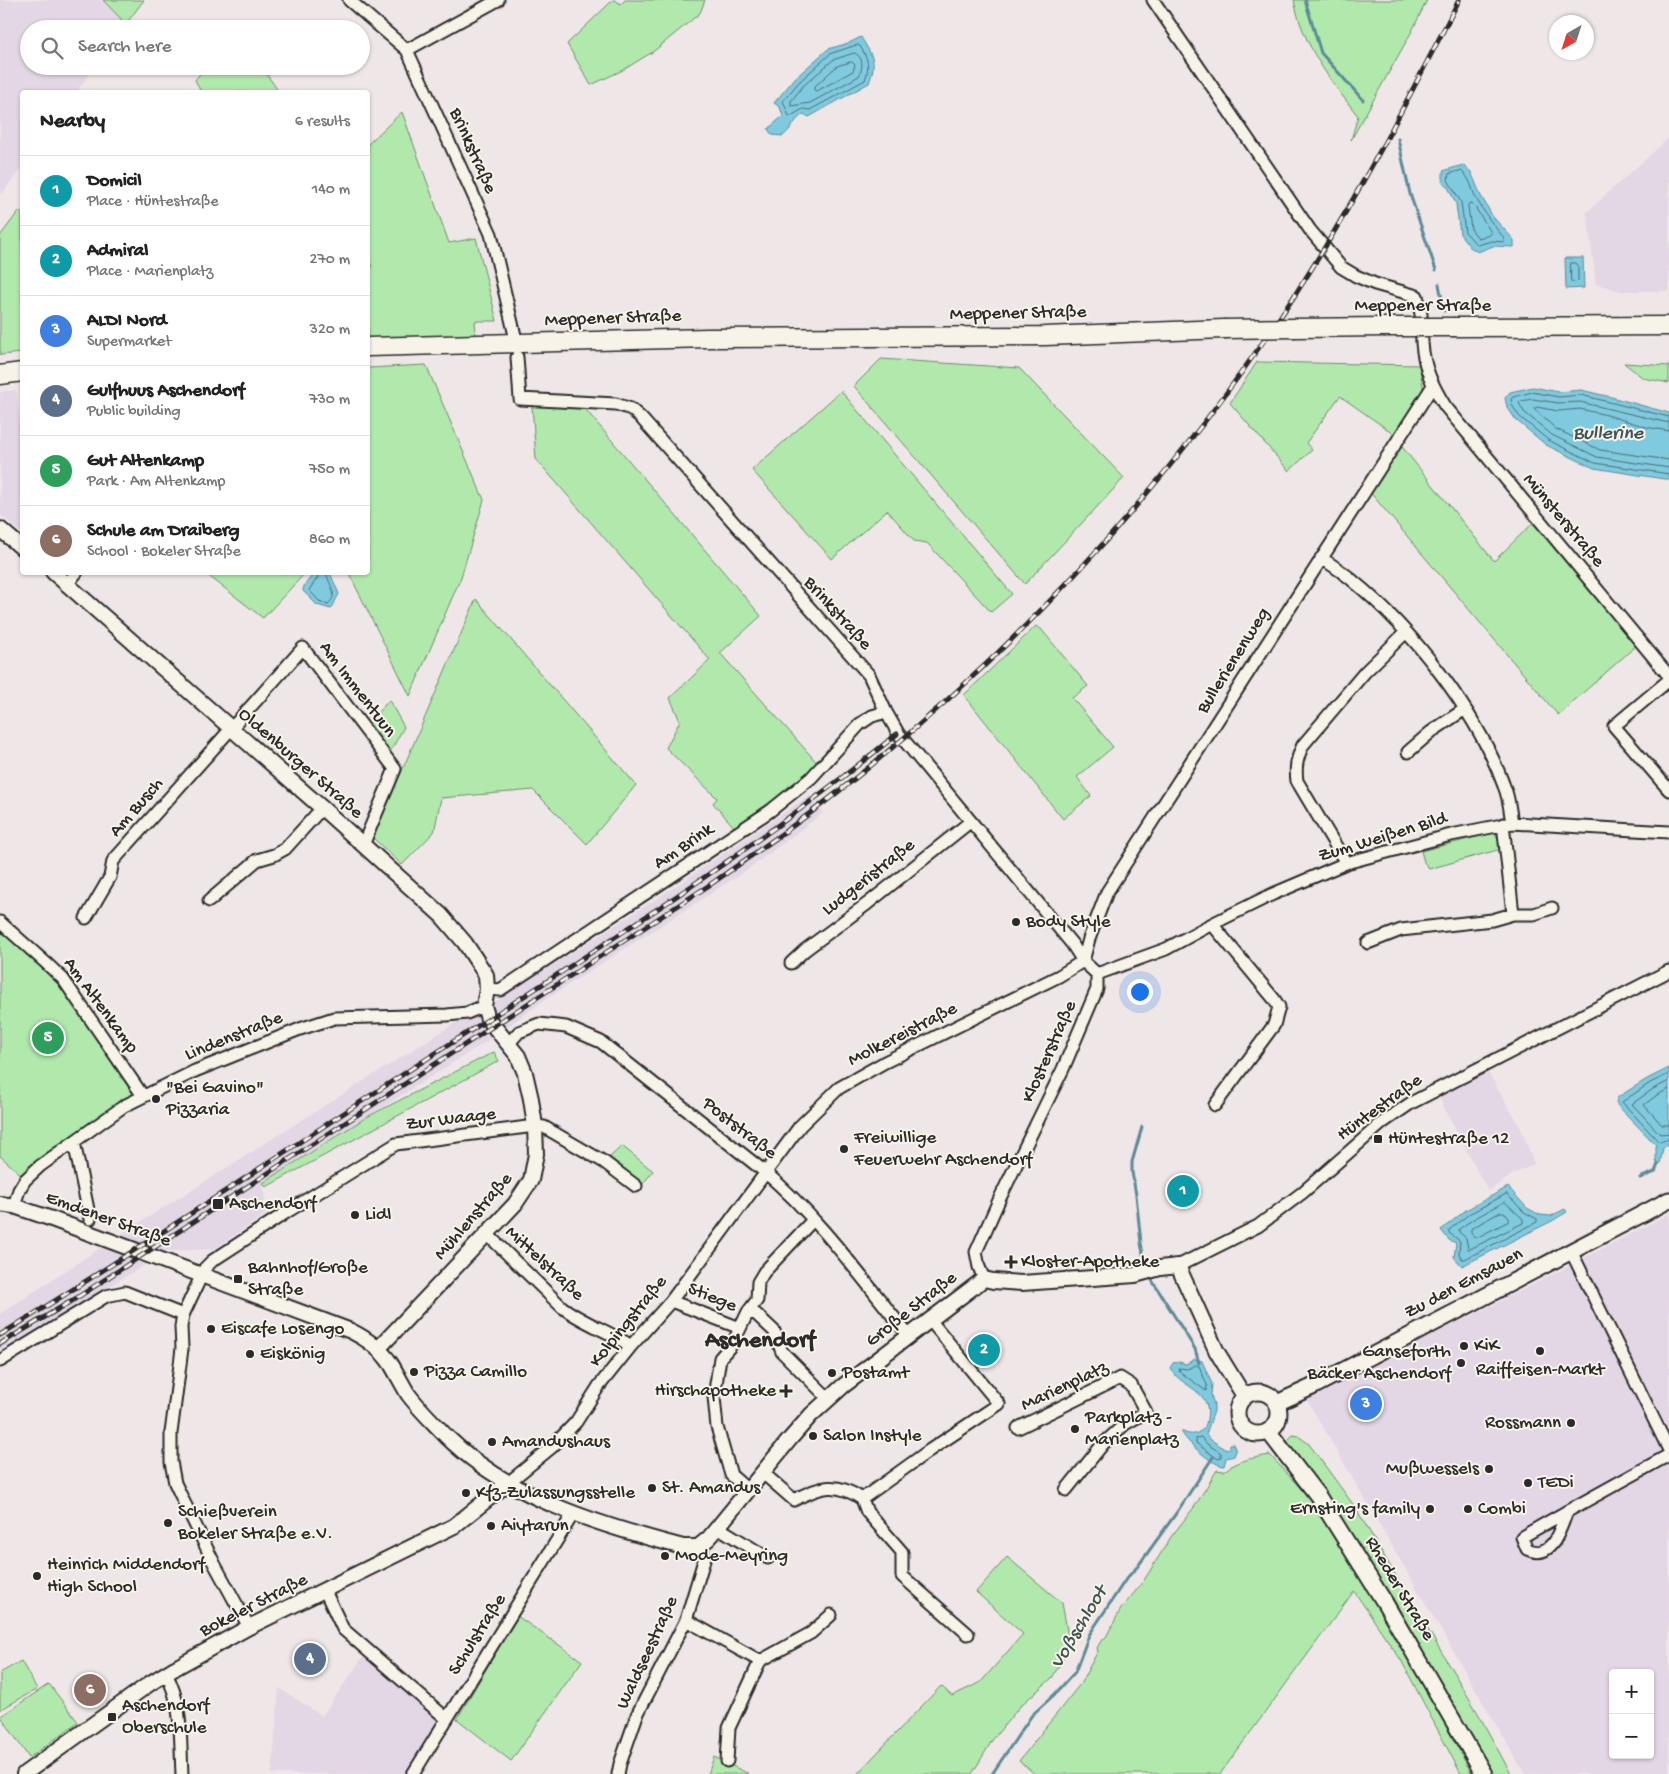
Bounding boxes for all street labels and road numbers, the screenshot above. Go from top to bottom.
street label: Brinkstraße [442,104,501,198]
street label: Meppener Straße [1355,295,1492,318]
street label: Meppener Straße [949,301,1087,327]
street label: Meppener Straße [544,305,682,333]
street label: Münsterstraße [1517,469,1609,573]
street label: Brinkstraße [797,572,876,656]
street label: Bullerienenweg [1192,604,1276,719]
street label: Am Immentuun [313,637,401,743]
street label: Oldenburger Straße [233,703,367,825]
street label: Am Busch [105,773,169,843]
street label: Zum Weißen Bild [1316,807,1452,868]
street label: Am Brink [650,818,720,875]
street label: Ludgeristraße [818,834,920,921]
street label: Am Altenkamp [57,954,143,1059]
street label: Klosterstraße [1017,997,1083,1107]
street label: Molkereistraße [845,998,962,1072]
street label: Lindenstraße [182,1007,286,1067]
street label: Hüntestraße [1333,1069,1427,1147]
street label: Poststraße [696,1092,781,1165]
street label: Zur Waage [405,1103,497,1137]
street label: Mühlenstraße [430,1168,518,1266]
street label: Emdener Straße [42,1187,174,1253]
street label: Mittelstraße [500,1221,589,1307]
street label: Zu den Emsauen [1401,1243,1527,1325]
street label: Große Straße [862,1267,962,1353]
street label: Kolpingstraße [585,1271,673,1372]
street label: Stiege [684,1278,740,1318]
street label: Marienplatz [1018,1357,1113,1417]
street label: Rheder Straße [1359,1533,1439,1645]
street label: Bokeler Straße [195,1569,312,1644]
street label: Schulstraße [444,1590,512,1680]
street label: Waldseestraße [612,1593,684,1713]

